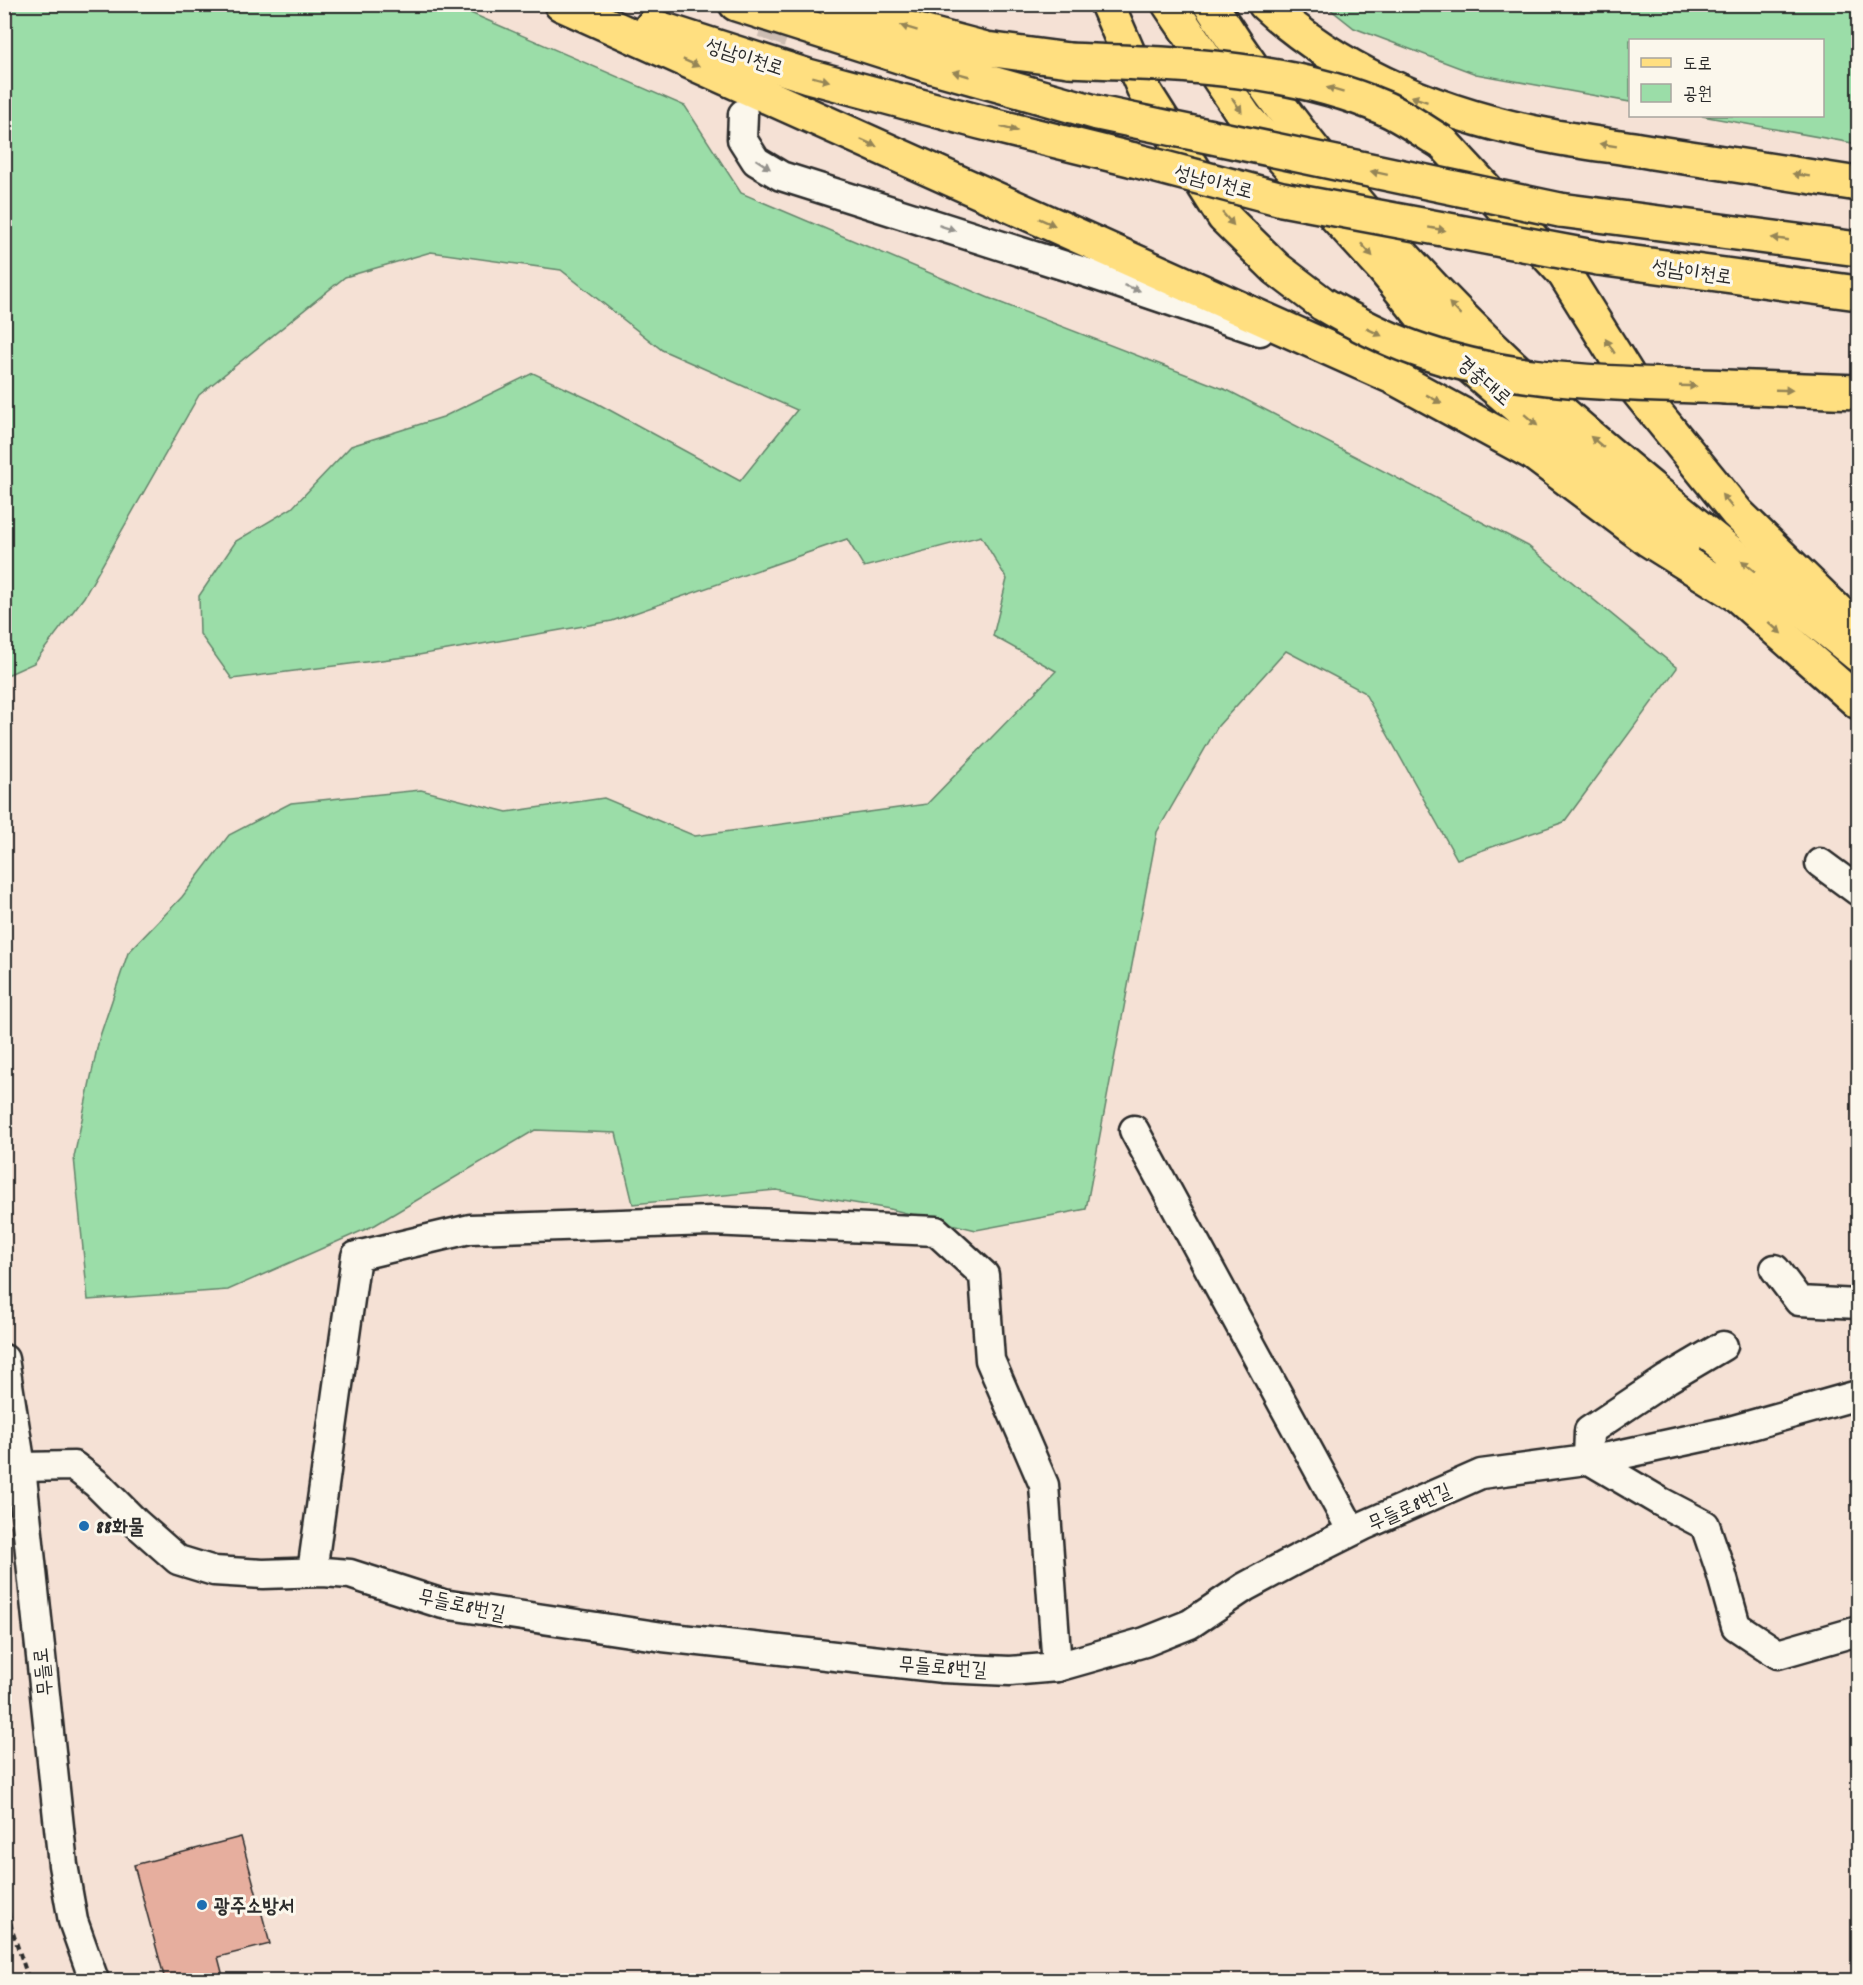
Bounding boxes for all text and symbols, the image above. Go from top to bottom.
one-way arrow [900,23,918,32]
street label: 성남이천로 [701,33,787,85]
legend [1629,39,1824,117]
text: 도로 [1683,53,1712,78]
one-way arrow [682,58,700,68]
one-way arrow [952,69,970,79]
one-way arrow [812,75,830,84]
text: 공원 [1683,83,1712,108]
one-way arrow [1325,85,1343,94]
one-way arrow [1410,94,1428,103]
one-way arrow [1231,96,1243,112]
one-way arrow [1000,125,1018,135]
one-way arrow [860,138,877,147]
one-way arrow [1598,141,1617,150]
one-way arrow [755,158,771,170]
street label: 성남이천로 [1171,160,1256,208]
one-way arrow [1370,168,1389,177]
one-way arrow [1791,171,1810,180]
one-way arrow [1221,211,1234,226]
one-way arrow [1038,218,1055,227]
one-way arrow [938,224,956,234]
one-way arrow [1427,225,1446,234]
one-way arrow [1770,234,1789,244]
one-way arrow [1360,242,1373,257]
street label: 성남이천로 [1650,255,1733,293]
one-way arrow [1123,284,1141,294]
one-way arrow [1448,302,1462,316]
one-way arrow [1366,327,1383,336]
one-way arrow [1604,338,1615,354]
street label: 경충대로 [1450,351,1517,414]
one-way arrow [1679,381,1698,390]
one-way arrow [1775,385,1794,394]
one-way arrow [1426,394,1443,404]
one-way arrow [1523,413,1538,426]
one-way arrow [1589,435,1605,448]
one-way arrow [1721,493,1734,509]
one-way arrow [1740,559,1756,572]
one-way arrow [1767,621,1782,634]
street label: 무들로8번길 [1364,1478,1456,1540]
place label: 88화물 [96,1515,144,1543]
marker: 88화물 [77,1519,91,1533]
street label: 무들로8번길 [415,1584,508,1630]
street label: 무들로 [29,1646,61,1697]
street label: 무들로8번길 [898,1652,988,1686]
place label: 광주소방서 [214,1894,294,1922]
marker: 광주소방서 [195,1898,209,1912]

